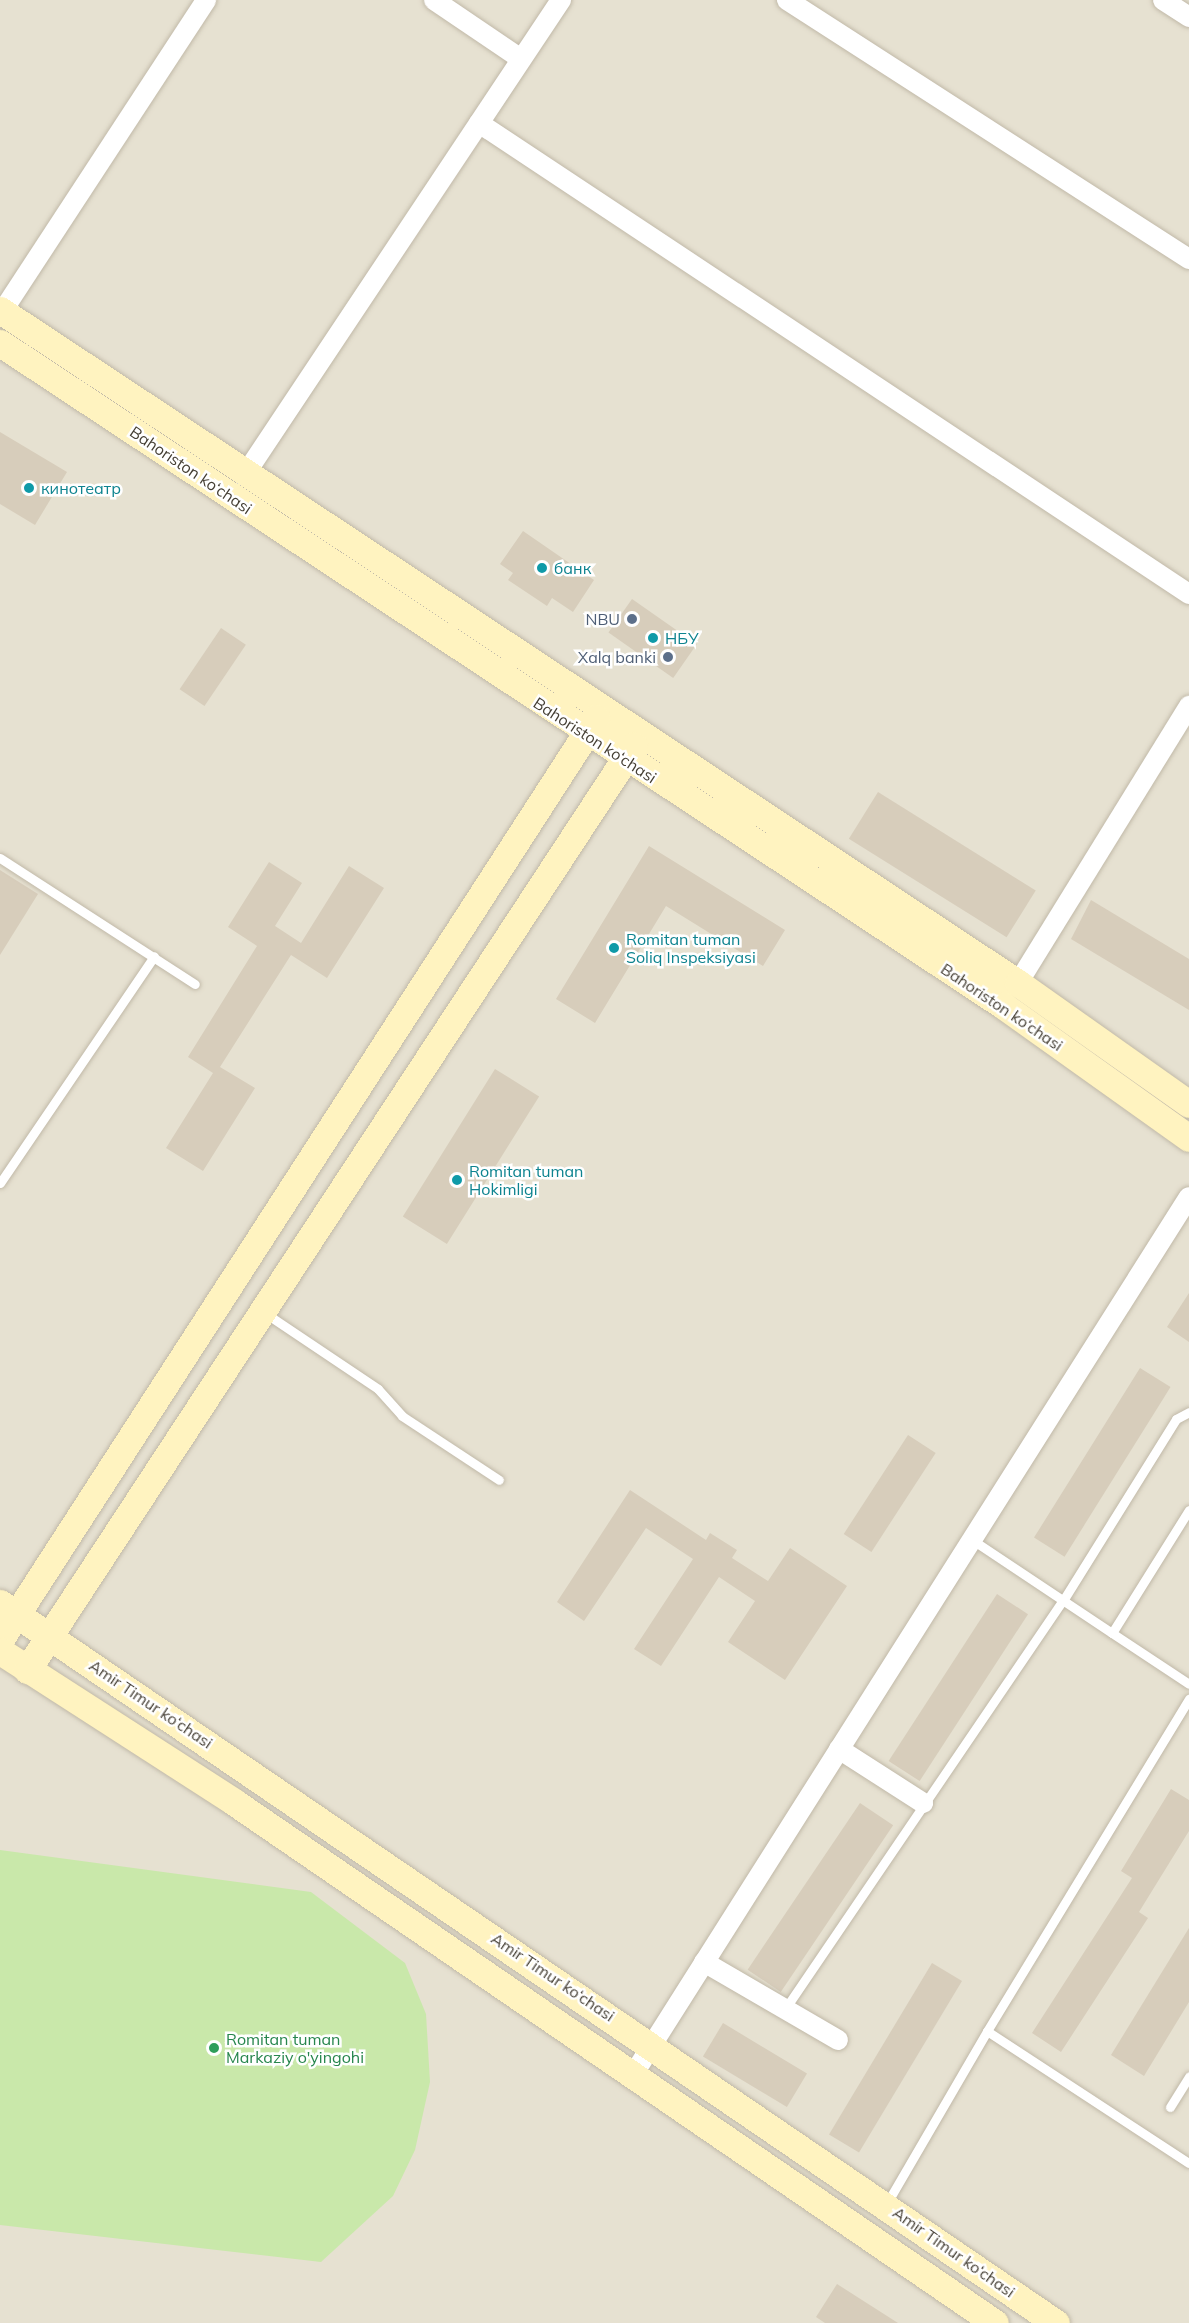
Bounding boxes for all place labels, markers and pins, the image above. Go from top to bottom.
place label: кинотеатр [41,478,121,498]
marker: кинотеатр [22,481,36,495]
place label: банк [554,558,591,578]
marker: банк [535,561,549,575]
place label: NBU [585,609,620,629]
marker: NBU [625,612,639,626]
place label: НБУ [665,628,699,648]
marker: НБУ [646,631,660,645]
place label: Xalq banki [578,647,656,667]
marker: Xalq banki [661,650,675,664]
place label: Romitan tuman Soliq Inspeksiyasi [626,929,756,967]
marker: Romitan tuman Soliq Inspeksiyasi [607,941,621,955]
place label: Romitan tuman Hokimligi [469,1161,583,1199]
marker: Romitan tuman Hokimligi [450,1173,464,1187]
place label: Romitan tuman Markaziy o'yingohi [226,2029,364,2067]
marker: Romitan tuman Markaziy o'yingohi [207,2041,221,2055]

